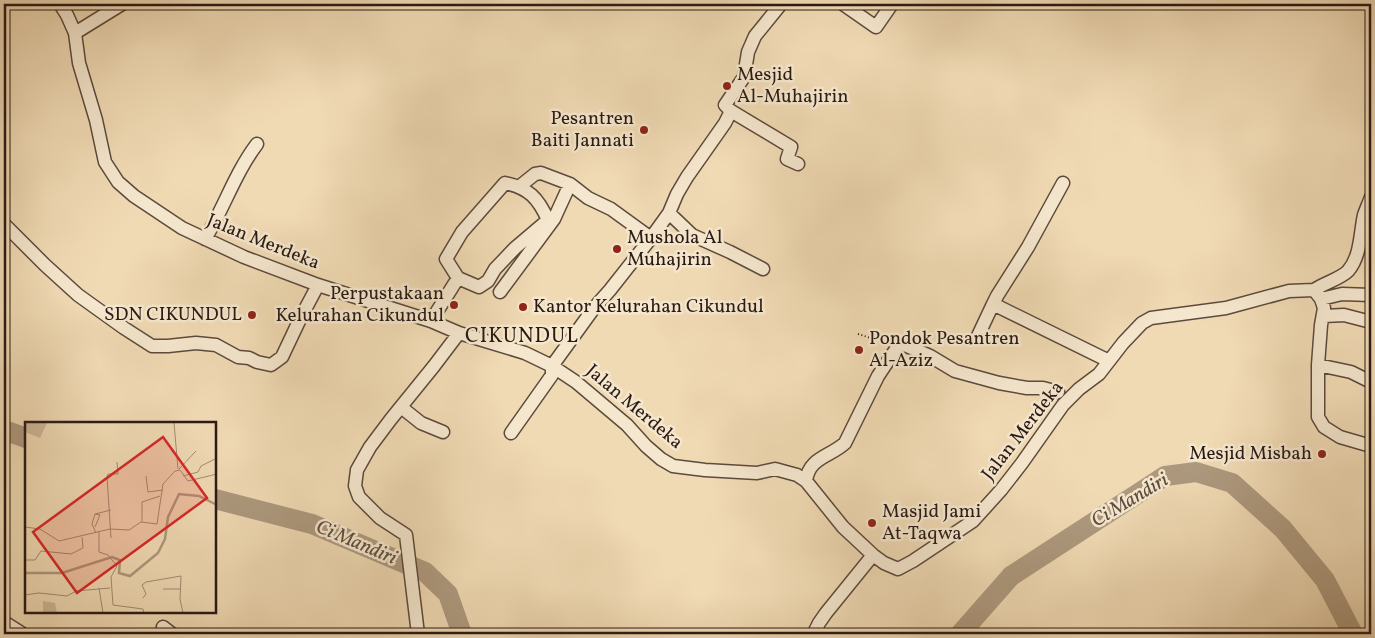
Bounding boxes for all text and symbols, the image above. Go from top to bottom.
place label: Mesjid Al-Muhajirin [737,62,849,110]
marker: Mesjid Al-Muhajirin [721,80,733,92]
place label: Pesantren Baiti Jannati [531,106,634,154]
marker: Pesantren Baiti Jannati [638,124,650,136]
street label: Jalan Merdeka [203,208,323,276]
place label: Mushola Al Muhajirin [627,225,723,273]
marker: Mushola Al Muhajirin [611,243,623,255]
place label: Perpustakaan Kelurahan Cikundul [275,281,444,329]
place label: Kantor Kelurahan Cikundul [533,294,764,320]
marker: Perpustakaan Kelurahan Cikundul [448,299,460,311]
marker: Kantor Kelurahan Cikundul [517,301,529,313]
place label: SDN CIKUNDUL [104,302,242,328]
marker: SDN CIKUNDUL [246,309,258,321]
district label: CIKUNDUL [465,322,579,351]
place label: Pondok Pesantren Al-Aziz [869,326,1019,374]
marker: Pondok Pesantren Al-Aziz [853,344,865,356]
street label: Jalan Merdeka [580,359,688,455]
street label: Jalan Merdeka [976,376,1070,486]
inset map [25,422,216,613]
place label: Mesjid Misbah [1189,441,1312,467]
marker: Mesjid Misbah [1316,448,1328,460]
water label: Ci Mandiri [1086,466,1175,535]
place label: Masjid Jami At-Taqwa [882,499,981,547]
water label: Ci Mandiri [311,513,402,573]
marker: Masjid Jami At-Taqwa [866,517,878,529]

